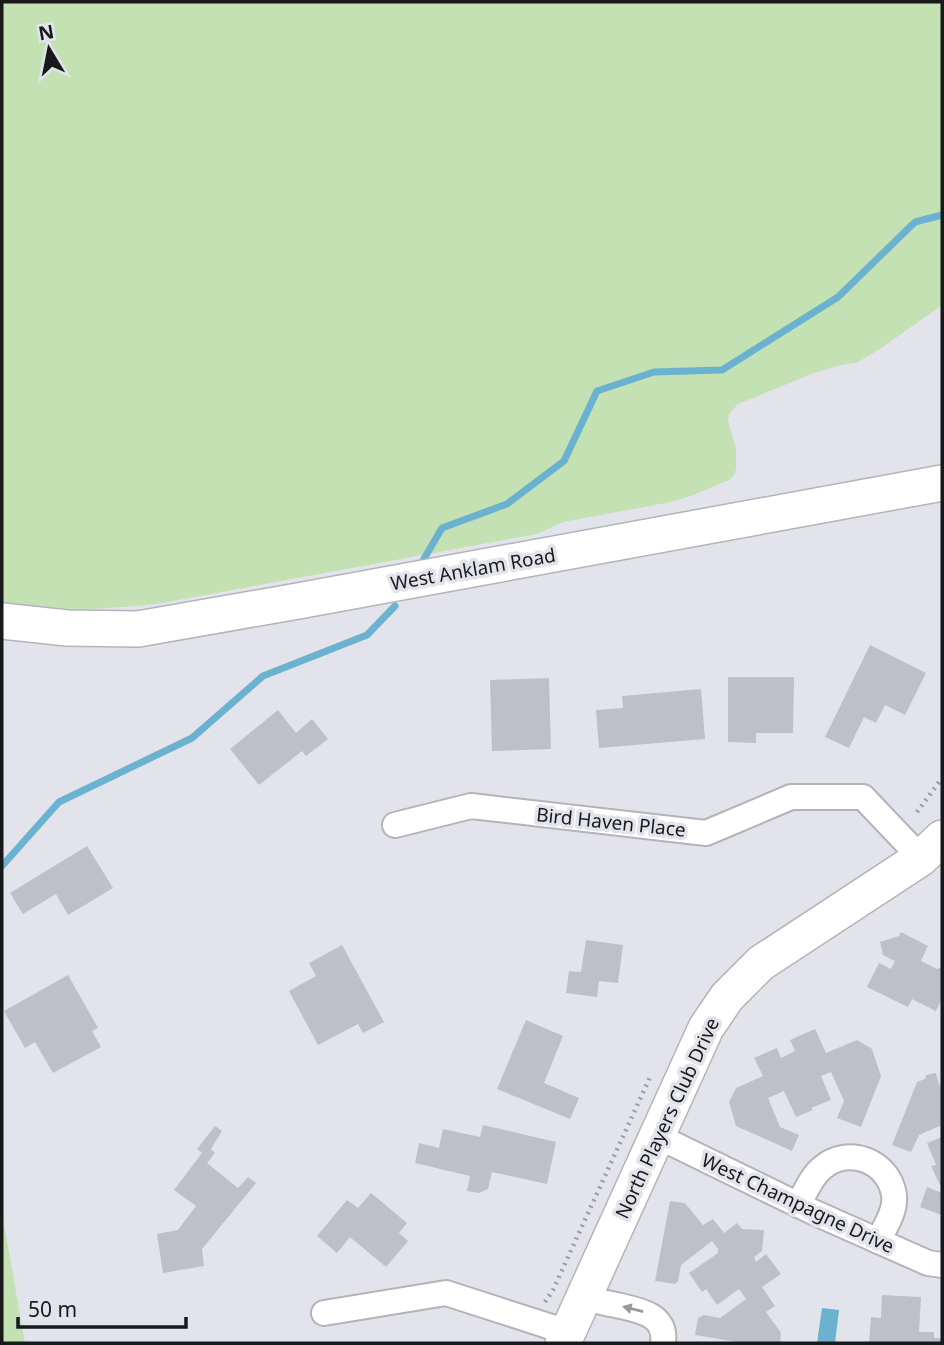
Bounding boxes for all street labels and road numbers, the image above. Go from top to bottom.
street label: West Anklam Road [389,542,557,596]
street label: Bird Haven Place [535,801,687,843]
street label: North Players Club Drive [609,1013,725,1223]
street label: West Champagne Drive [698,1147,898,1259]

